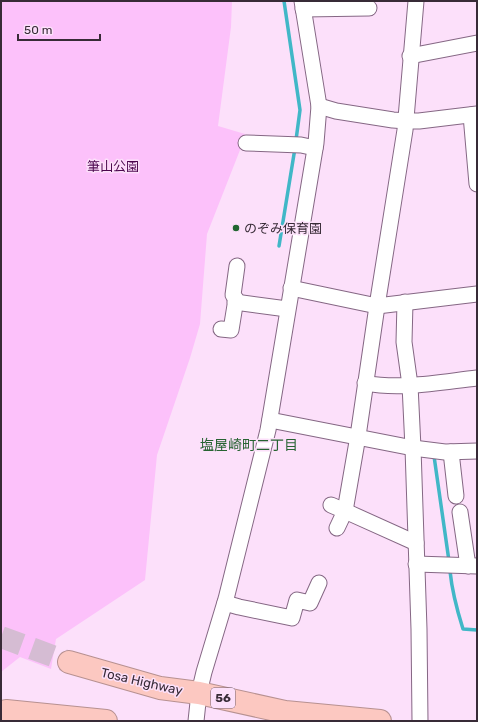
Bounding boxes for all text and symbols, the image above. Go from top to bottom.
scale bar [18,16,100,42]
text: 50 m [24,23,52,37]
park label: 筆山公園 [87,159,139,174]
place label: のぞみ保育園 [244,221,322,236]
marker: のぞみ保育園 [231,223,241,233]
district label: 塩屋崎町二丁目 [200,437,298,454]
street label: Tosa Highway [99,665,184,699]
road number: 56 [211,688,235,708]

